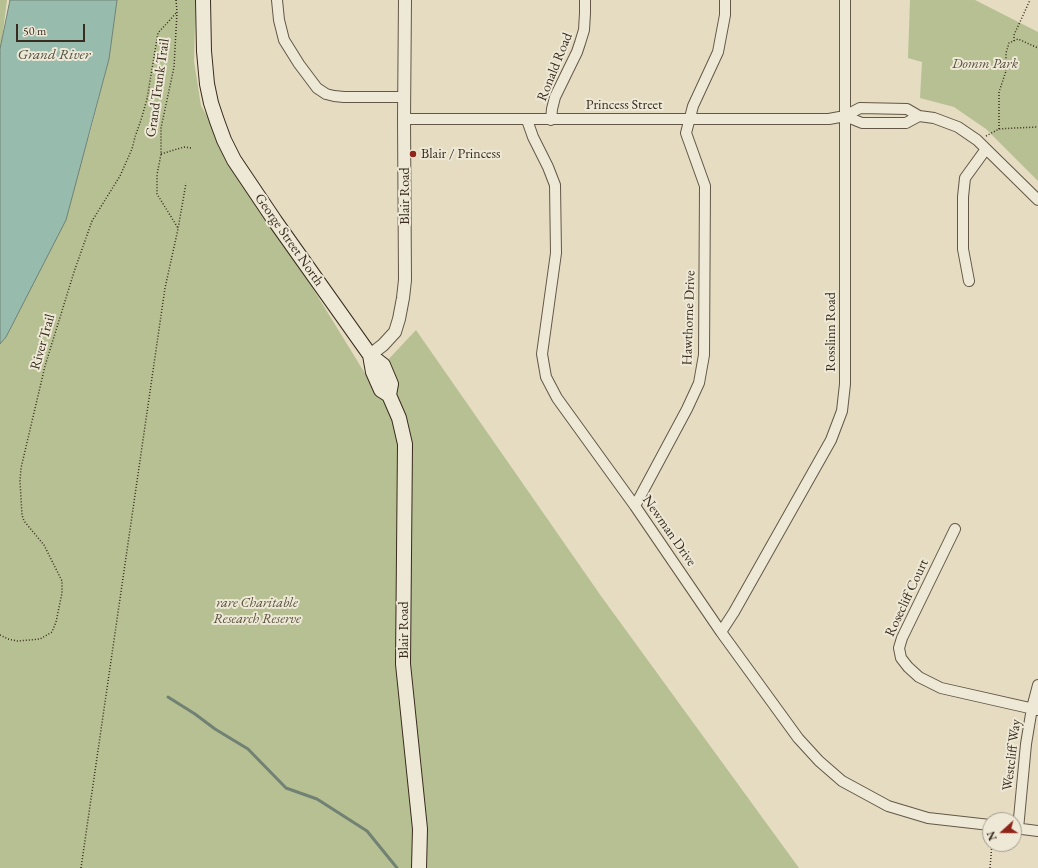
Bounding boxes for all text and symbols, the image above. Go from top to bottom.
scale bar [18,16,87,42]
text: 50 m [23,23,46,39]
street label: Ronald Road [534,30,576,104]
street label: Grand Trunk Trail [143,38,173,138]
water label: Grand River [18,46,90,64]
park label: Domm Park [952,56,1018,72]
street label: Princess Street [586,97,662,113]
place label: Blair / Princess [421,146,501,162]
marker: Blair / Princess [408,149,418,159]
street label: Blair Road [397,167,413,225]
street label: George Street North [251,190,327,290]
street label: Hawthorne Drive [679,270,699,366]
street label: Rosslinn Road [823,292,839,372]
street label: River Trail [27,312,59,372]
street label: Newman Drive [638,492,700,570]
street label: Rosecliff Court [882,557,932,639]
park label: rare Charitable Research Reserve [213,595,301,628]
street label: Blair Road [396,601,412,659]
street label: Westcliff Way [999,718,1025,792]
north arrow [982,812,1022,852]
text: N [984,829,1000,843]

